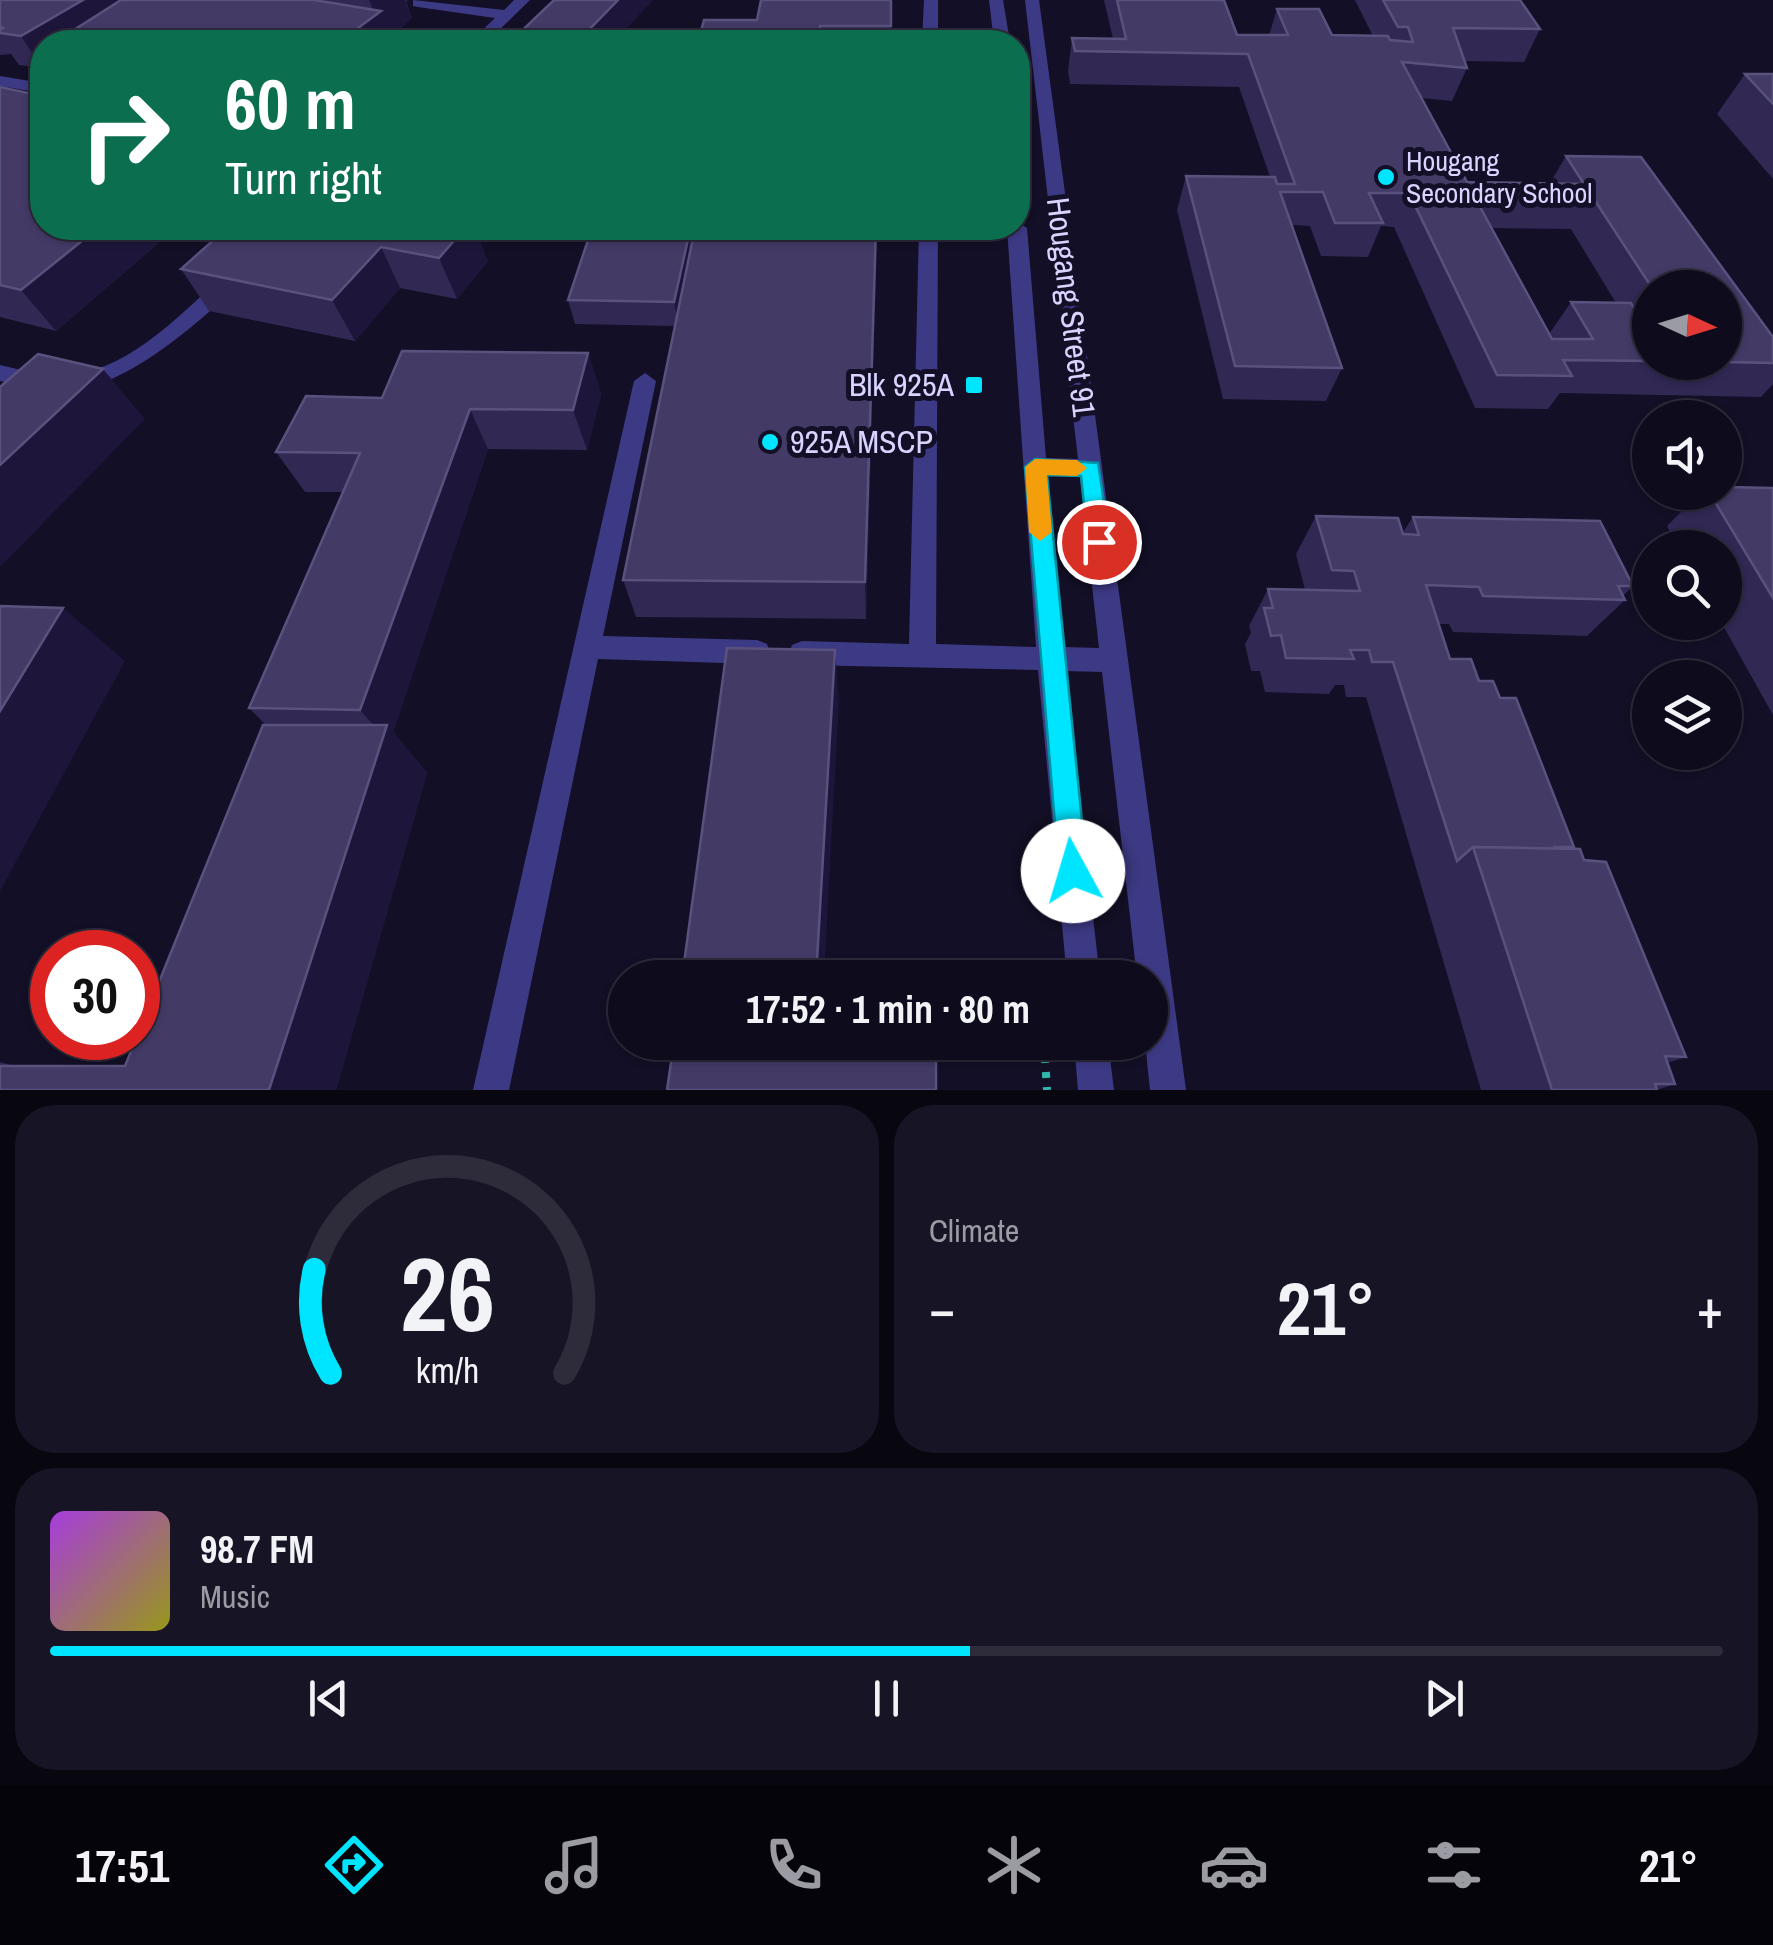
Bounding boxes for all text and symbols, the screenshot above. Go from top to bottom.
text: 60 m [225,57,356,151]
icon: right [60,70,190,200]
place label: Hougang Secondary School [1406,142,1592,212]
text: Turn right [225,147,382,208]
marker: Hougang Secondary School [1375,166,1397,188]
street label: Hougang Street 91 [1037,195,1106,419]
north arrow [1632,270,1742,380]
map controls [1632,270,1742,770]
place label: Blk 925A [849,363,954,406]
marker: Blk 925A [963,374,985,396]
button: sound [1632,400,1742,510]
place label: 925A MSCP [790,420,933,463]
marker: 925A MSCP [759,431,781,453]
pin [1057,500,1142,585]
icon: arrive [1072,515,1127,570]
button: search [1632,530,1742,640]
button: layers [1632,660,1742,770]
position arrow [1021,819,1125,923]
speed limit sign: 30 [30,930,160,1060]
text: 17:52 · 1 min · 80 m [746,984,1030,1035]
text: Climate [929,1209,1019,1252]
text: 26 [400,1223,494,1363]
text: 21° [1277,1257,1375,1358]
text: − [929,1271,955,1345]
text: + [1697,1271,1723,1345]
text: km/h [415,1346,479,1394]
text: 98.7 FM [200,1524,314,1575]
text: Music [200,1575,270,1618]
icon: previous [301,1671,356,1726]
icon: pause [859,1671,914,1726]
icon: next [1417,1671,1472,1726]
icon: directions [319,1830,389,1900]
icon: music [539,1830,609,1900]
icon: phone [759,1830,829,1900]
icon: climate [979,1830,1049,1900]
icon: car [1199,1830,1269,1900]
icon: filters [1419,1830,1489,1900]
text: 17:51 [75,1835,169,1896]
text: 21° [1639,1835,1698,1896]

